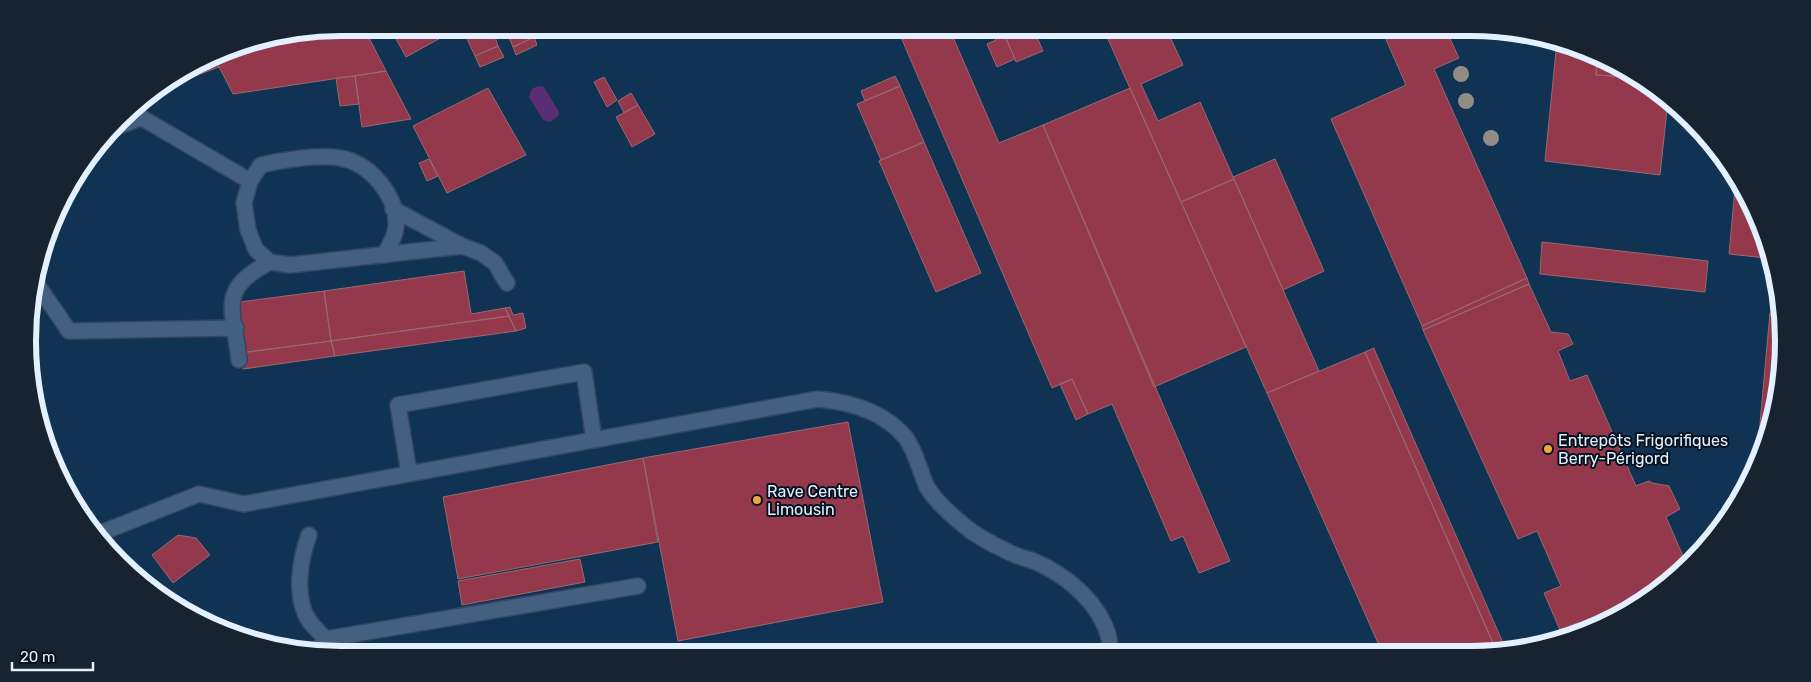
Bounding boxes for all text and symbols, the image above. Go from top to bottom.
place label: Entrepôts Frigorifiques Berry-Périgord [1558,431,1728,468]
marker: Entrepôts Frigorifiques Berry-Périgord [1542,443,1554,455]
place label: Rave Centre Limousin [767,482,858,519]
marker: Rave Centre Limousin [751,494,763,506]
scale bar [12,640,94,672]
text: 20 m [20,648,55,666]

